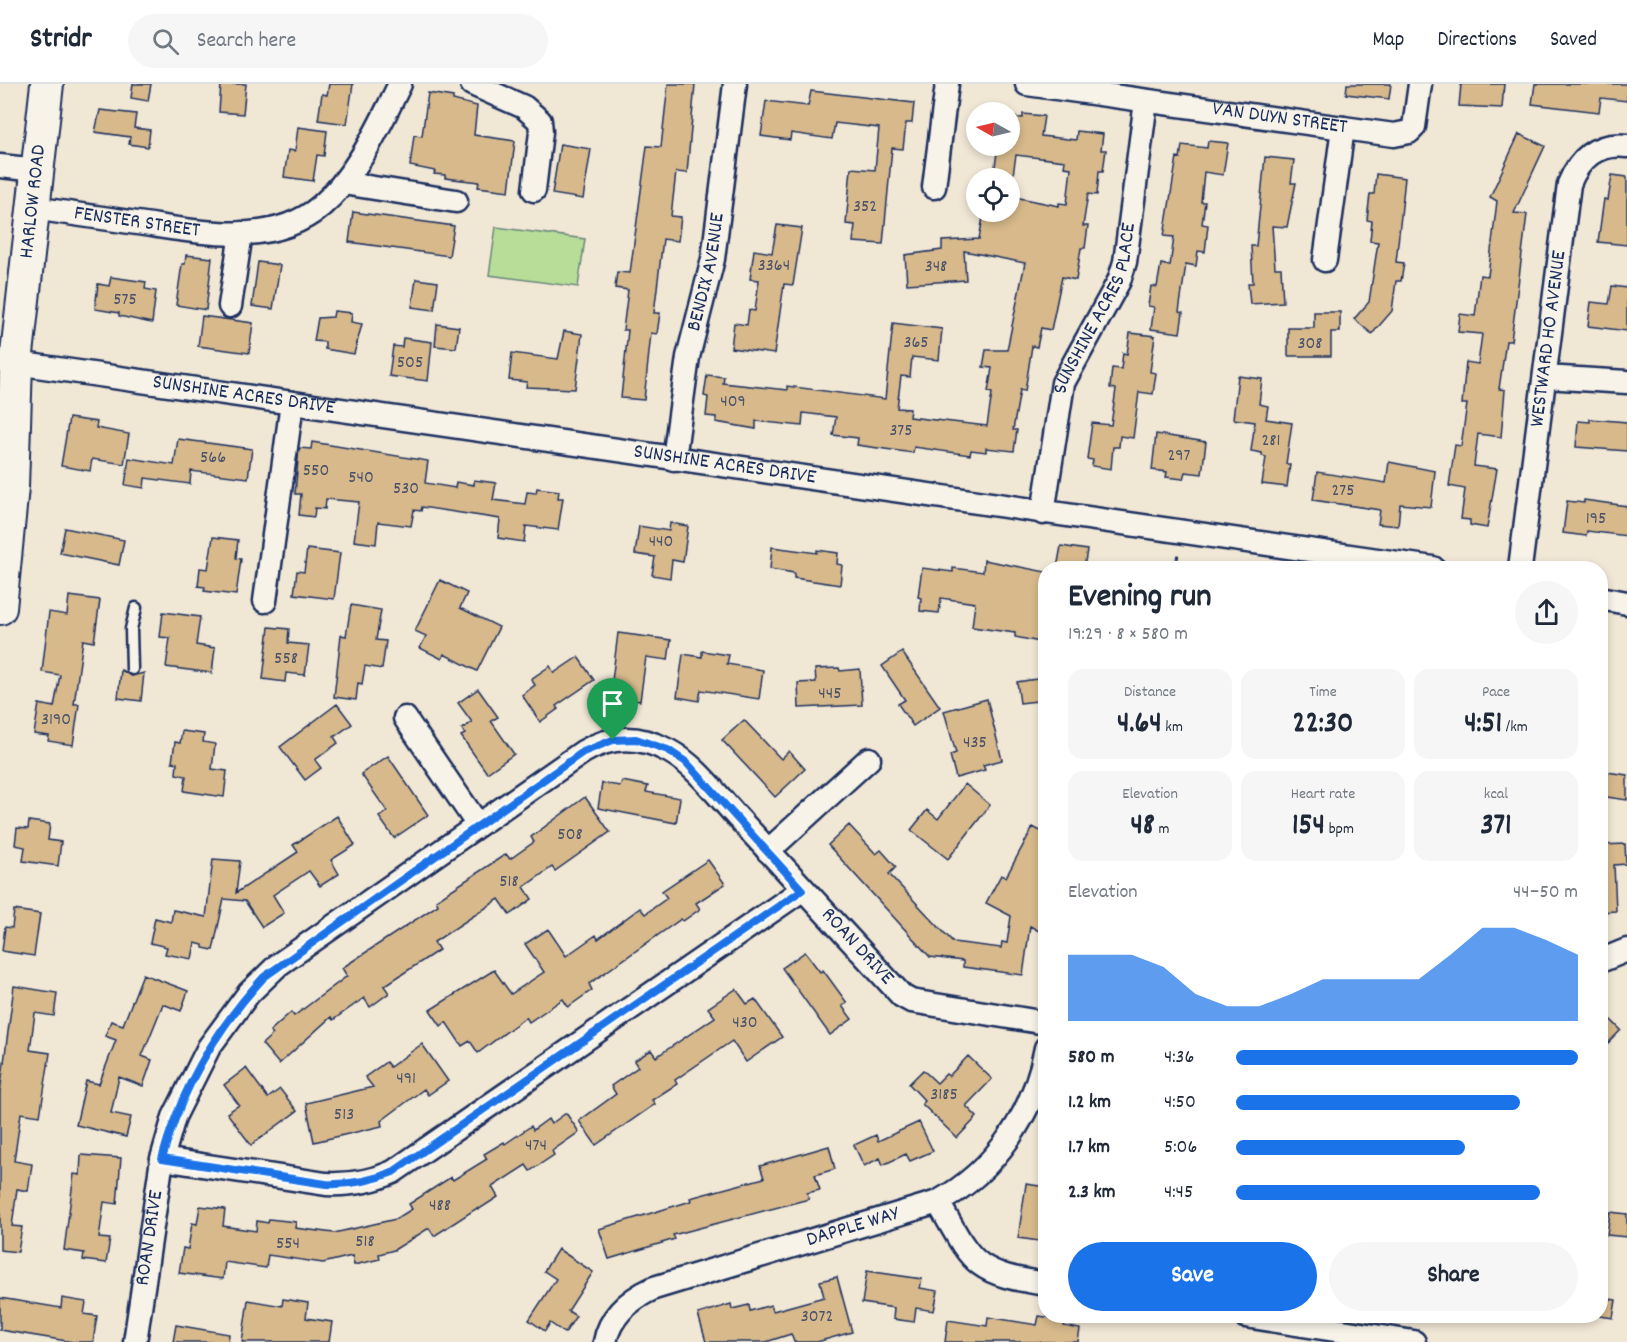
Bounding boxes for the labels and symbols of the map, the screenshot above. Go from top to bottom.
street label: VAN DUYN STREET [1210,95,1350,143]
north arrow [966,102,1020,156]
street label: HARLOW ROAD [13,143,55,260]
house number: 352 [853,195,877,220]
street label: FENSTER STREET [72,199,202,247]
street label: BENDIX AVENUE [680,211,734,335]
street label: SUNSHINE ACRES PLACE [1047,221,1145,396]
street label: WESTWARD HO AVENUE [1523,248,1575,429]
house number: 3364 [758,254,790,279]
house number: 348 [925,255,947,280]
house number: 575 [113,288,137,313]
house number: 365 [903,331,929,356]
house number: 308 [1297,332,1323,357]
house number: 505 [397,351,423,376]
street label: SUNSHINE ACRES DRIVE [150,368,337,424]
house number: 409 [720,390,746,415]
house number: 375 [889,419,913,444]
house number: 281 [1261,429,1281,454]
street label: SUNSHINE ACRES DRIVE [631,437,818,494]
house number: 297 [1167,444,1191,469]
house number: 566 [200,446,226,471]
house number: 550 [303,459,329,484]
house number: 540 [348,466,374,491]
house number: 530 [393,477,419,502]
house number: 275 [1331,479,1355,504]
house number: 195 [1586,507,1606,532]
house number: 440 [649,530,673,555]
house number: 558 [274,647,298,672]
pin [587,678,638,740]
house number: 445 [818,682,842,707]
house number: 3190 [41,708,71,733]
house number: 435 [963,731,987,756]
house number: 508 [557,823,583,848]
house number: 518 [499,870,519,895]
street label: ROAN DRIVE [813,901,901,993]
house number: 430 [732,1011,758,1036]
house number: 491 [396,1067,416,1092]
house number: 3185 [930,1083,958,1108]
house number: 513 [334,1103,354,1128]
house number: 474 [525,1134,547,1159]
street label: ROAN DRIVE [128,1188,172,1288]
house number: 488 [429,1194,451,1219]
street label: DAPPLE WAY [803,1199,904,1256]
house number: 518 [355,1230,375,1255]
house number: 554 [276,1232,300,1257]
house number: 3072 [801,1305,833,1330]

